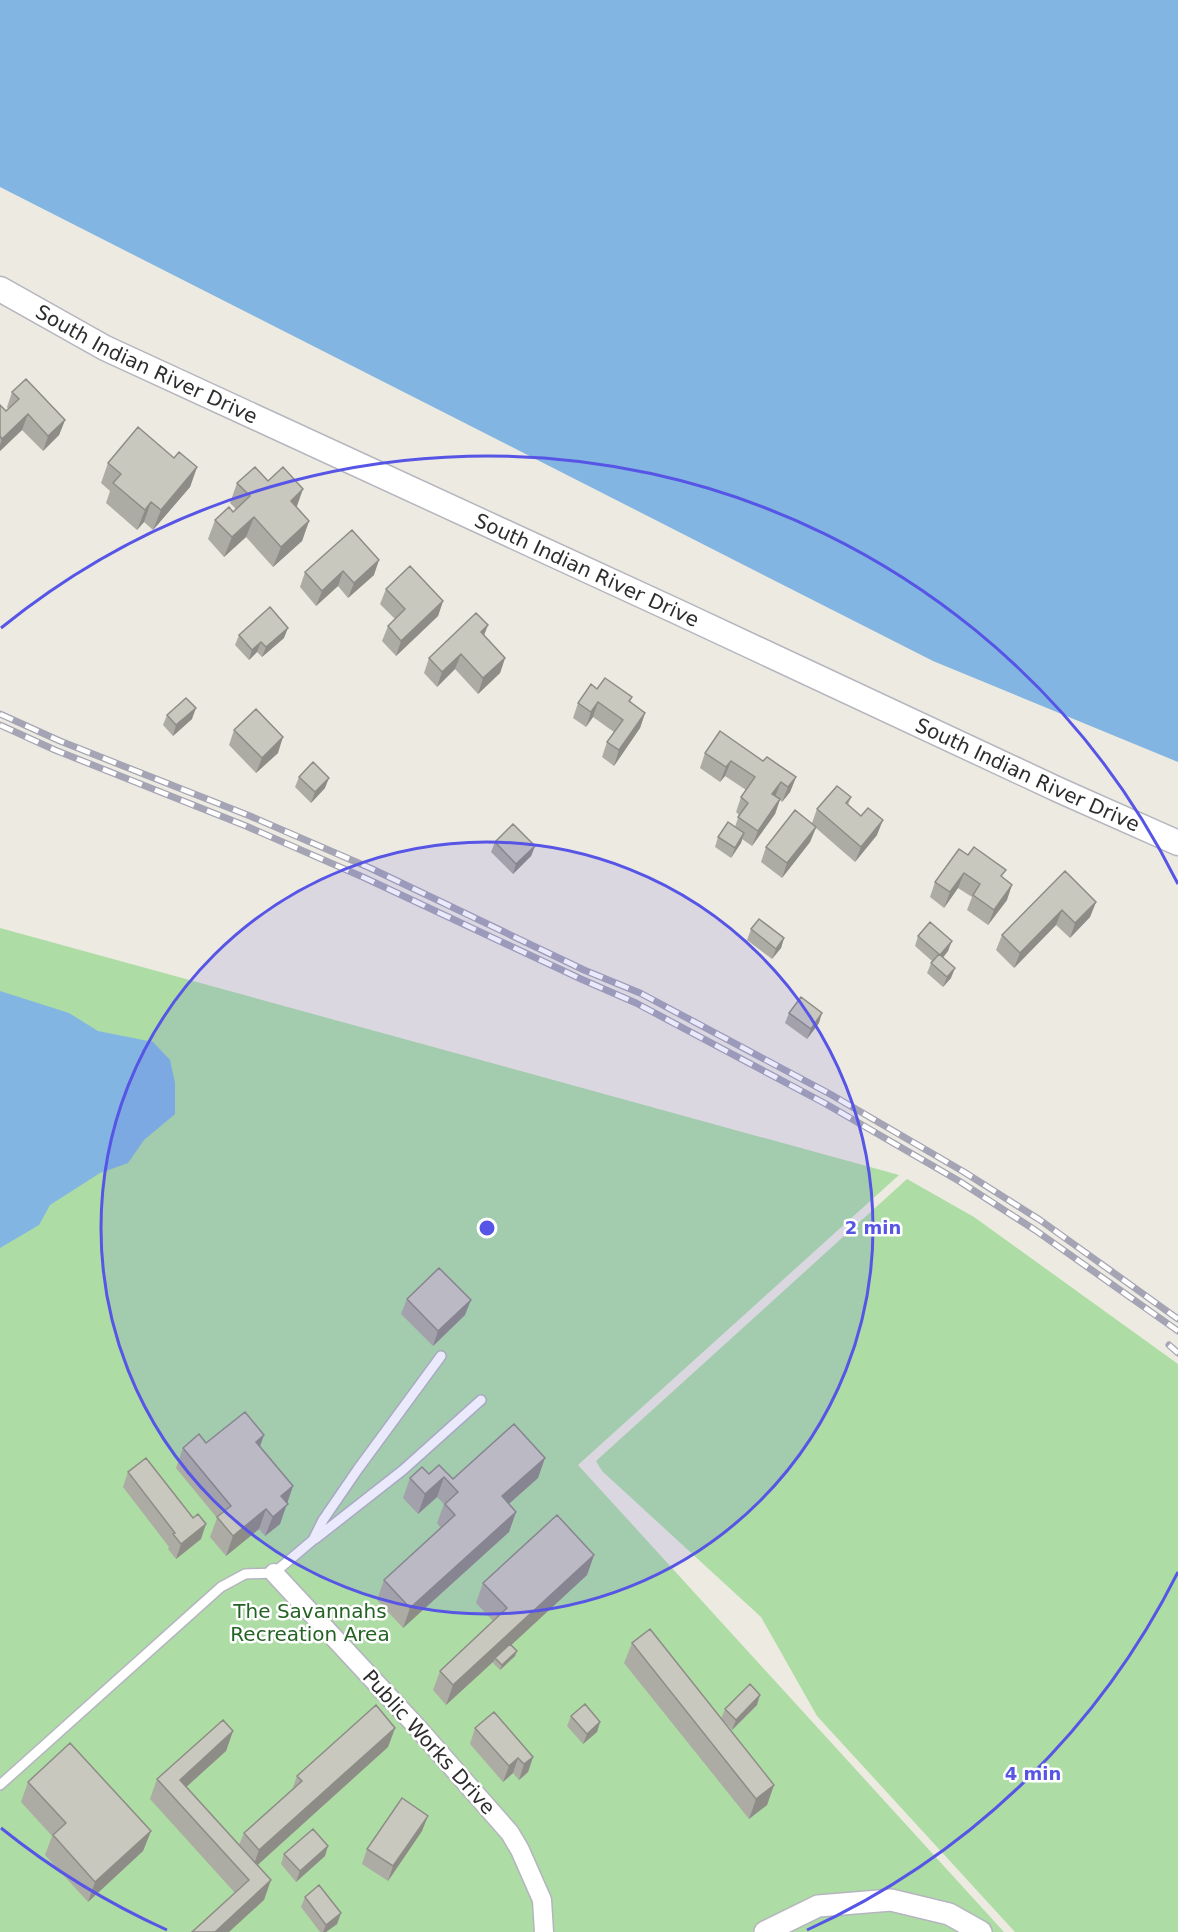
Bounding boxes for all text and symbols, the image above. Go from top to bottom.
street label: South Indian River Drive [31,300,261,429]
street label: South Indian River Drive [471,508,703,632]
street label: South Indian River Drive [912,713,1144,837]
text: 2 min [845,1217,901,1238]
centre of rings [477,1218,497,1238]
park label: The Savannahs Recreation Area [230,1599,390,1646]
street label: Public Works Drive [358,1665,500,1819]
text: 4 min [1005,1763,1061,1784]

